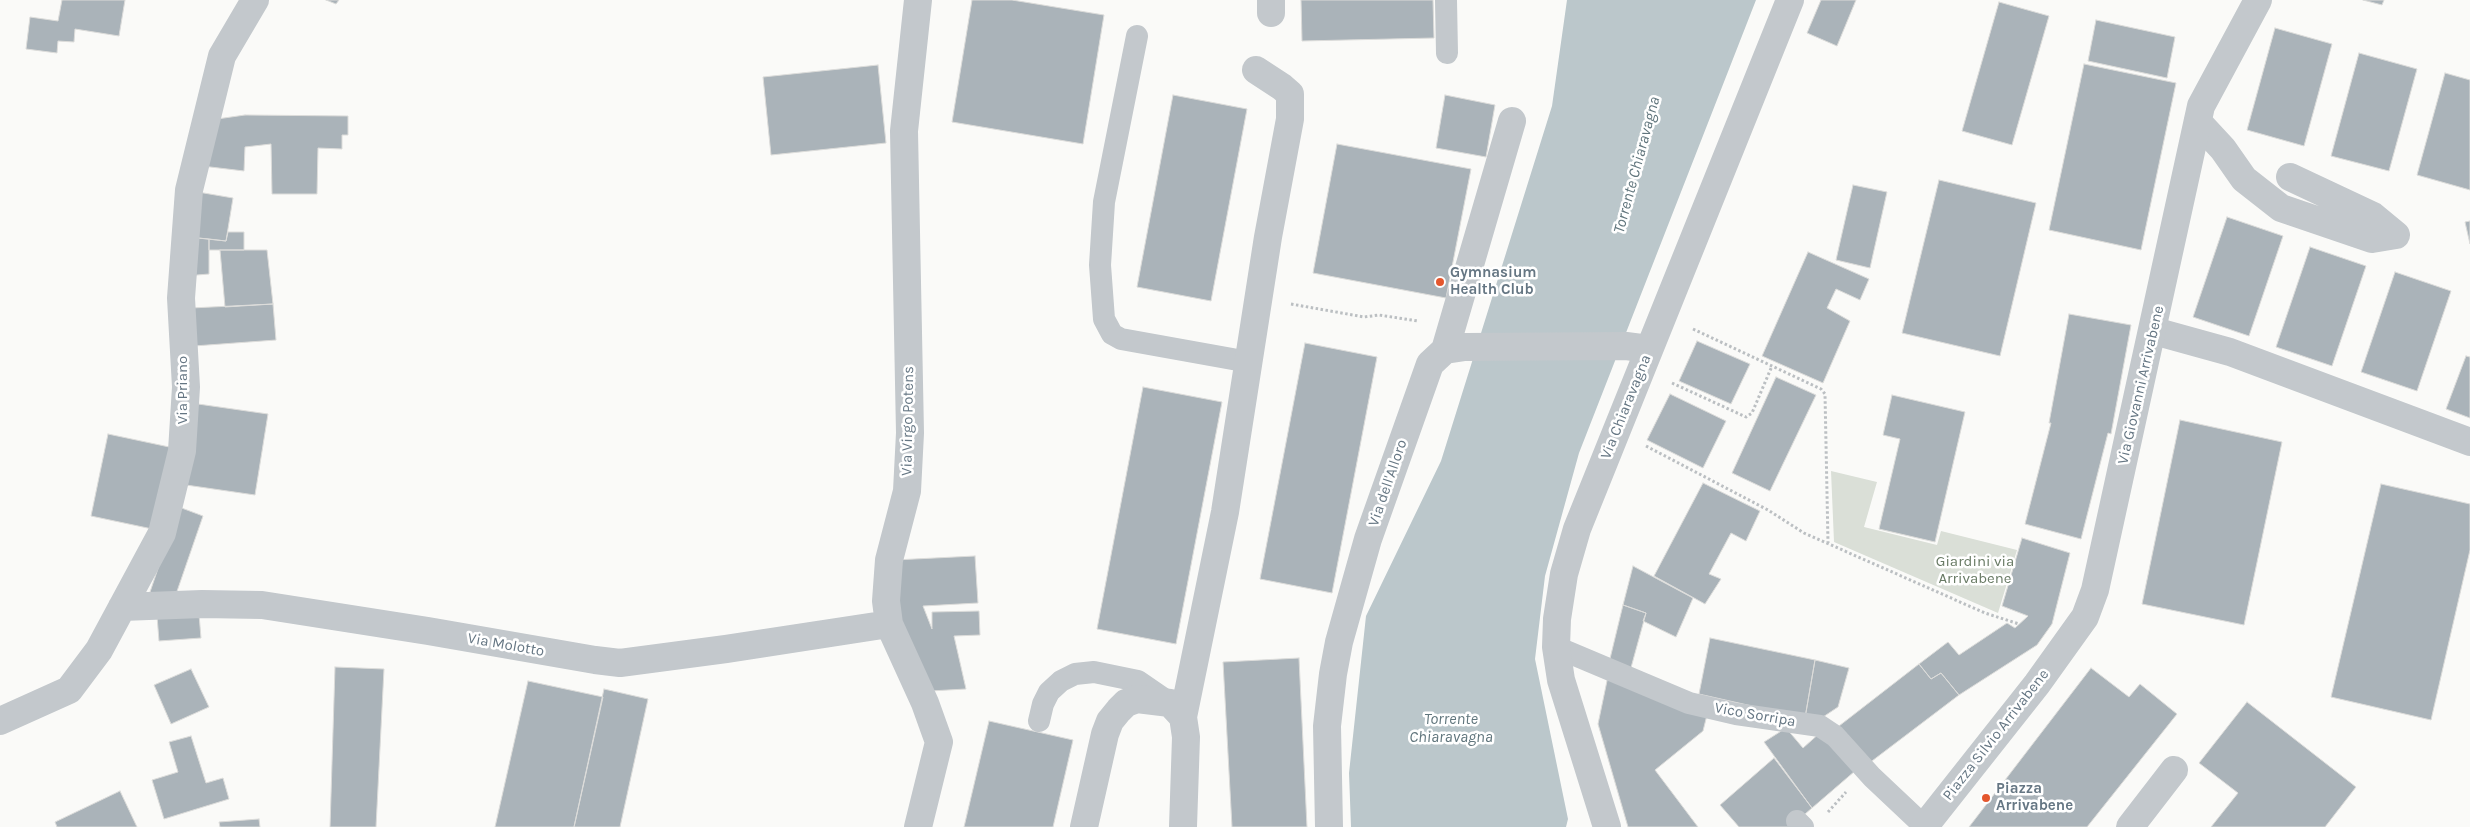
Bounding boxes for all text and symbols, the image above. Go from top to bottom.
water label: Torrente Chiaravagna [1609,94,1665,236]
place label: Gymnasium Health Club [1450,264,1537,299]
marker: Gymnasium Health Club [1434,276,1446,288]
street label: Via Giovanni Arrivabene [2114,304,2168,466]
street label: Via Chiaravagna [1597,352,1655,462]
street label: Via Priano [174,356,192,424]
street label: Via Virgo Potens [898,366,918,476]
street label: Via dell'Alloro [1365,437,1411,529]
park label: Giardini via Arrivabene [1936,553,2014,588]
street label: Via Molotto [466,629,546,661]
street label: Piazza Silvio Arrivabene [1939,666,2053,804]
street label: Vico Sorripa [1713,699,1797,731]
water label: Torrente Chiaravagna [1409,709,1493,747]
place label: Piazza Arrivabene [1996,780,2073,815]
marker: Piazza Arrivabene [1980,792,1992,804]

